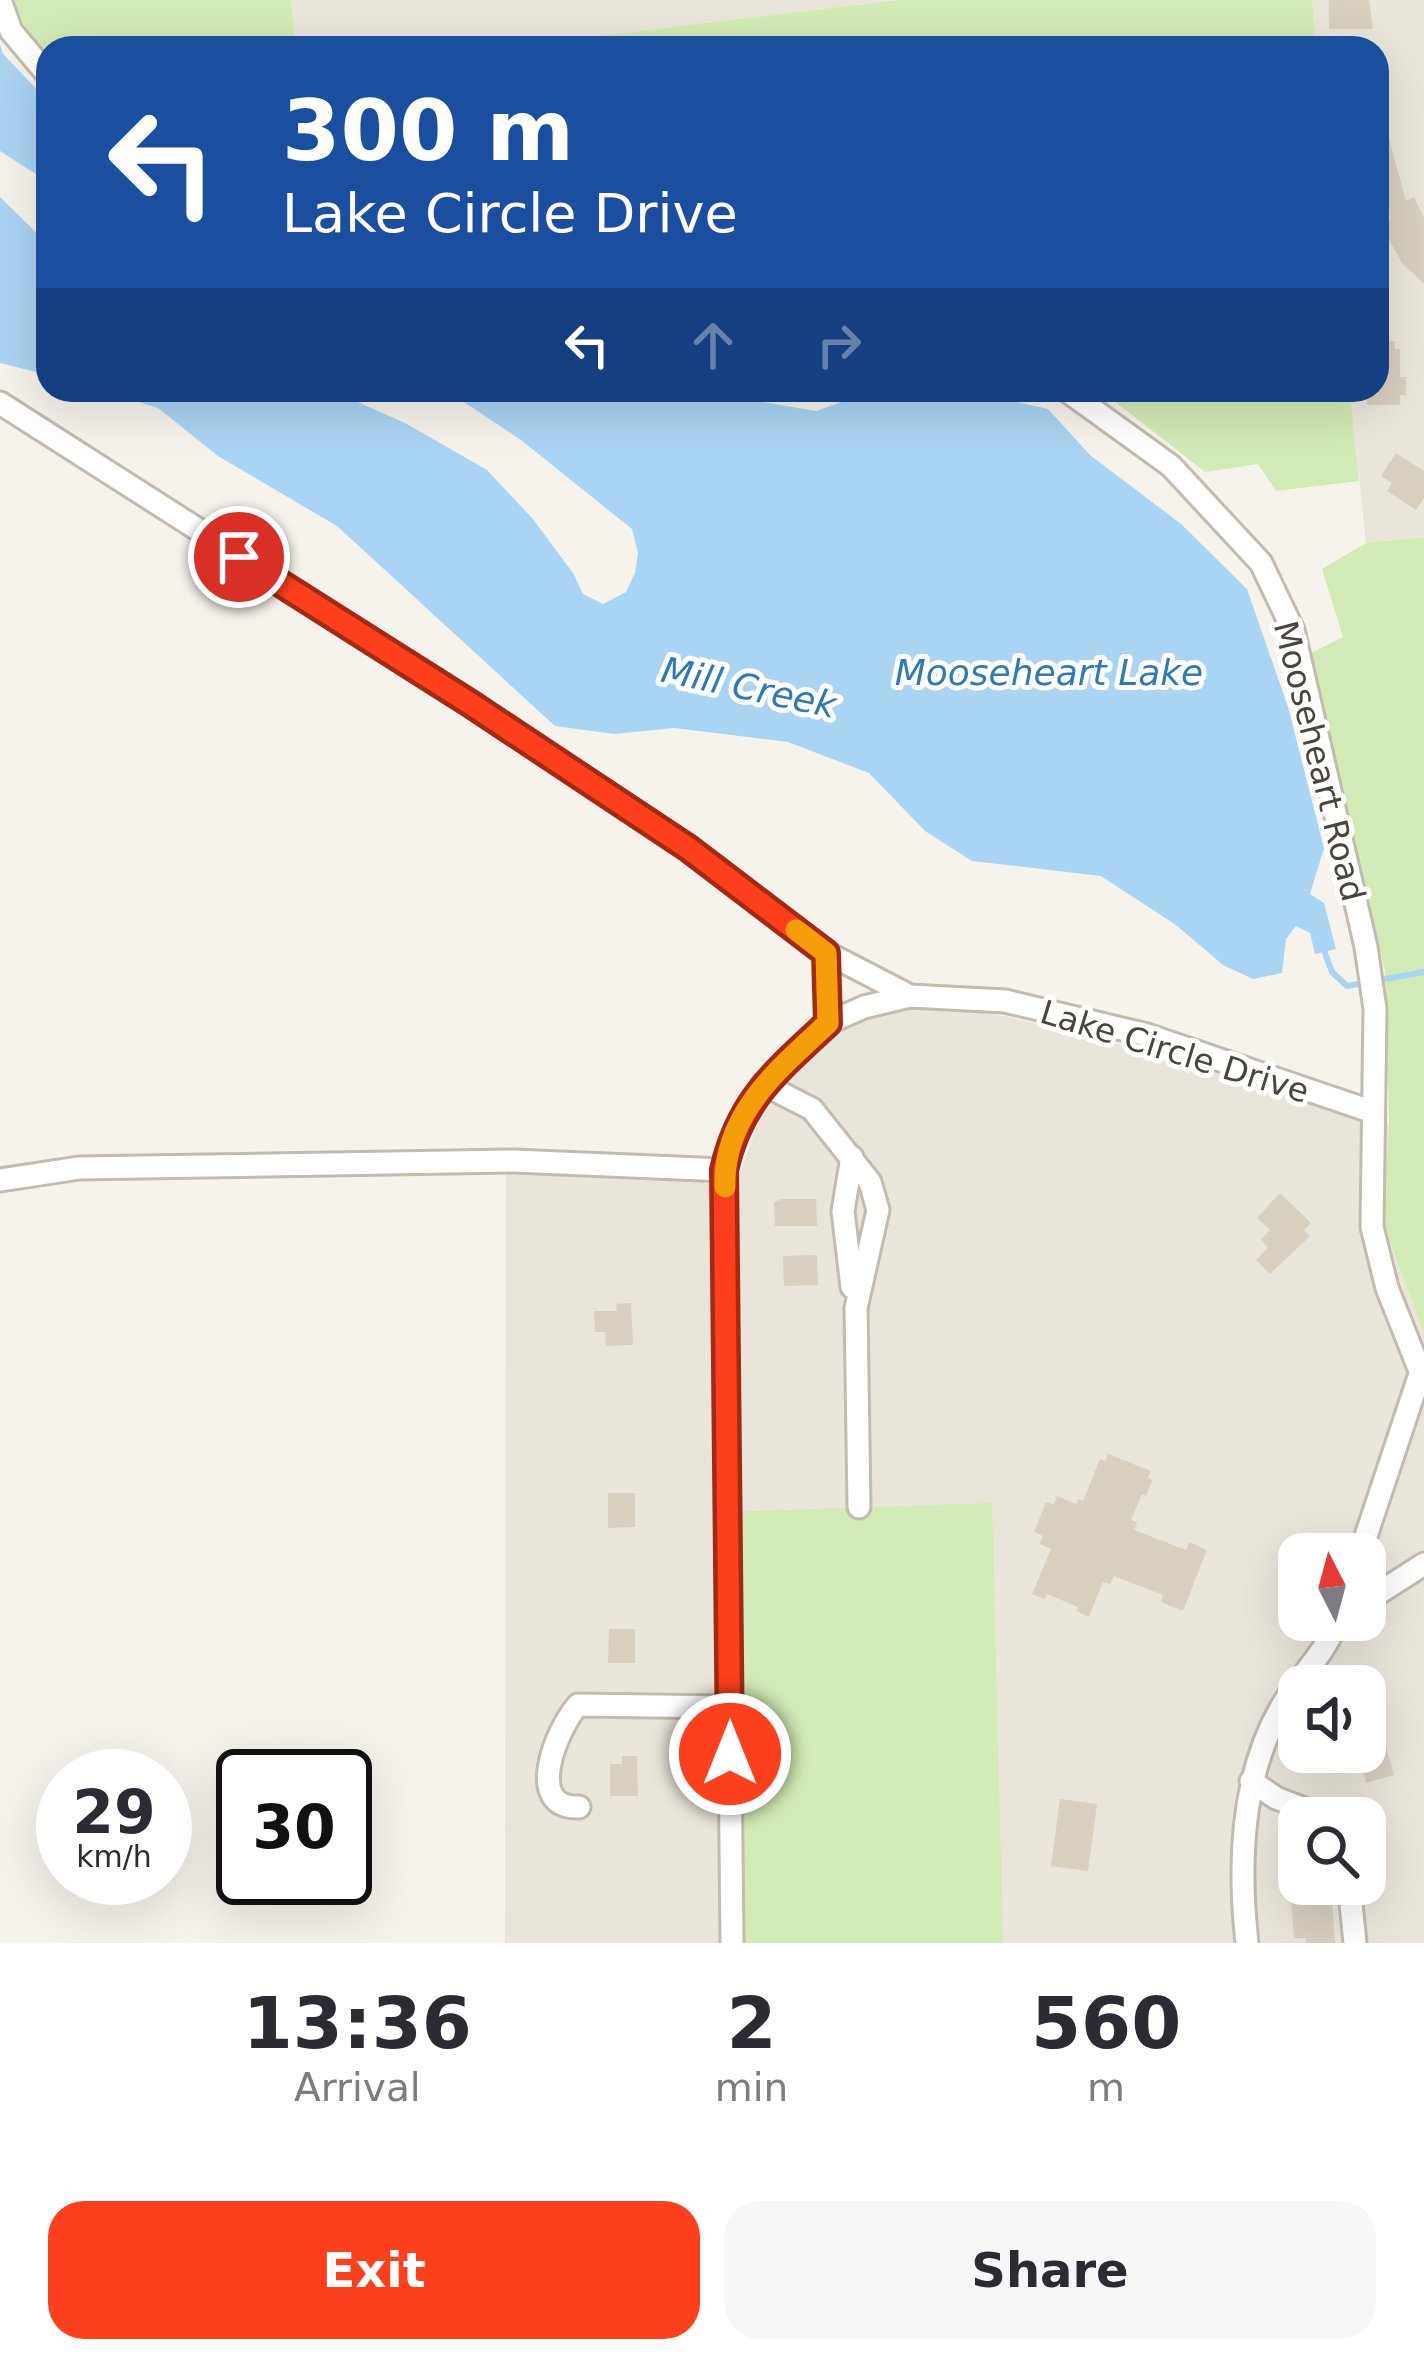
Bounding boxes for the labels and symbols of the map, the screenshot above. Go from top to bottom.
pin [188,506,290,608]
street label: Mooseheart Road [1266,617,1373,905]
water label: Mill Creek [658,649,842,726]
water label: Mooseheart Lake [895,652,1203,693]
street label: Lake Circle Drive [1036,992,1314,1111]
north arrow [1278,1533,1386,1641]
position arrow [667,1691,793,1817]
speed limit sign: 30 [216,1749,372,1905]

